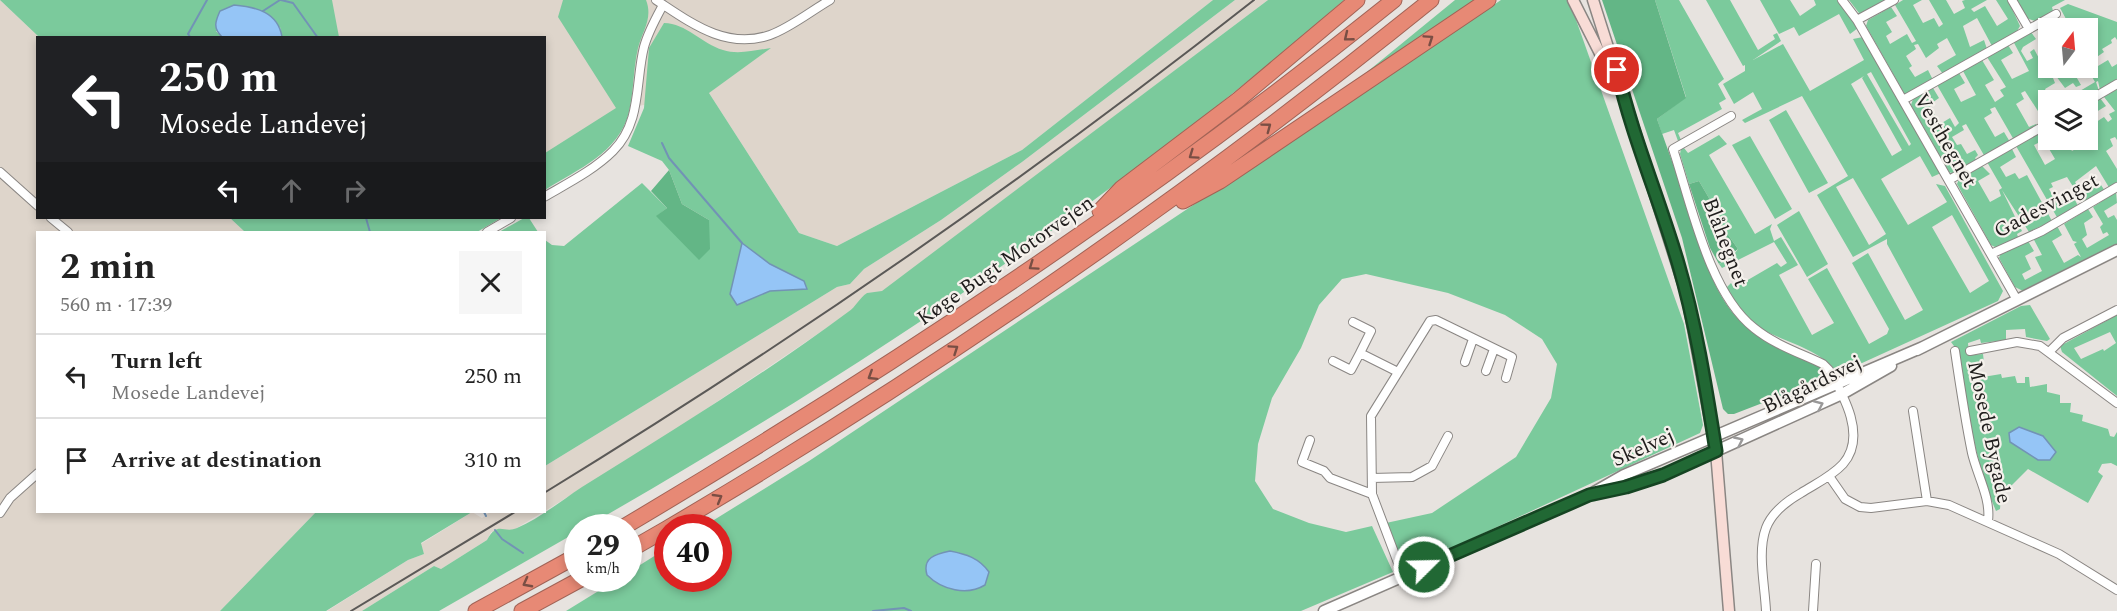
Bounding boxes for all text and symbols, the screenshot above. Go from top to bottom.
north arrow [2038,18,2098,78]
map controls [2038,18,2098,150]
one-way arrow [1344,29,1355,40]
one-way arrow [1423,35,1434,46]
pin [1591,44,1642,95]
text: 250 m [159,47,278,110]
icon: arrive [1600,53,1633,86]
icon: left [60,60,138,138]
street label: Vesthegnet [1905,87,1985,194]
button: layers [2038,90,2098,150]
text: Mosede Landevej [159,104,368,146]
one-way arrow [1261,124,1272,135]
one-way arrow [1189,148,1200,159]
street label: Gadesvinget [1988,165,2105,247]
icon: left [212,174,245,207]
icon: ahead [275,174,308,207]
icon: right [338,174,371,207]
street label: Køge Bugt Motorvejen [910,187,1101,334]
street label: Blåhegnet [1693,193,1757,292]
text: 2 min [60,240,156,295]
button: close [459,251,522,314]
one-way arrow [1029,259,1040,270]
text: 560 m · 17:39 [60,290,172,320]
text: Turn left [111,345,203,378]
one-way arrow [947,345,958,356]
street label: Blågårdsvej [1757,347,1868,423]
street label: Mosede Bygade [1958,358,2020,507]
icon: left [60,360,93,393]
text: 250 m [465,360,522,393]
one-way arrow [868,368,878,380]
text: Mosede Landevej [111,378,266,408]
one-way arrow [1813,400,1824,412]
street label: Skelvej [1607,420,1680,476]
one-way arrow [1732,436,1743,448]
icon: arrive [60,444,93,477]
text: Arrive at destination [111,444,322,477]
text: 310 m [465,444,522,477]
one-way arrow [712,494,722,506]
speed limit sign: 40 [654,514,732,592]
text: 29 [586,523,620,569]
position arrow [1392,535,1456,599]
text: km/h [586,557,620,580]
one-way arrow [523,576,533,587]

